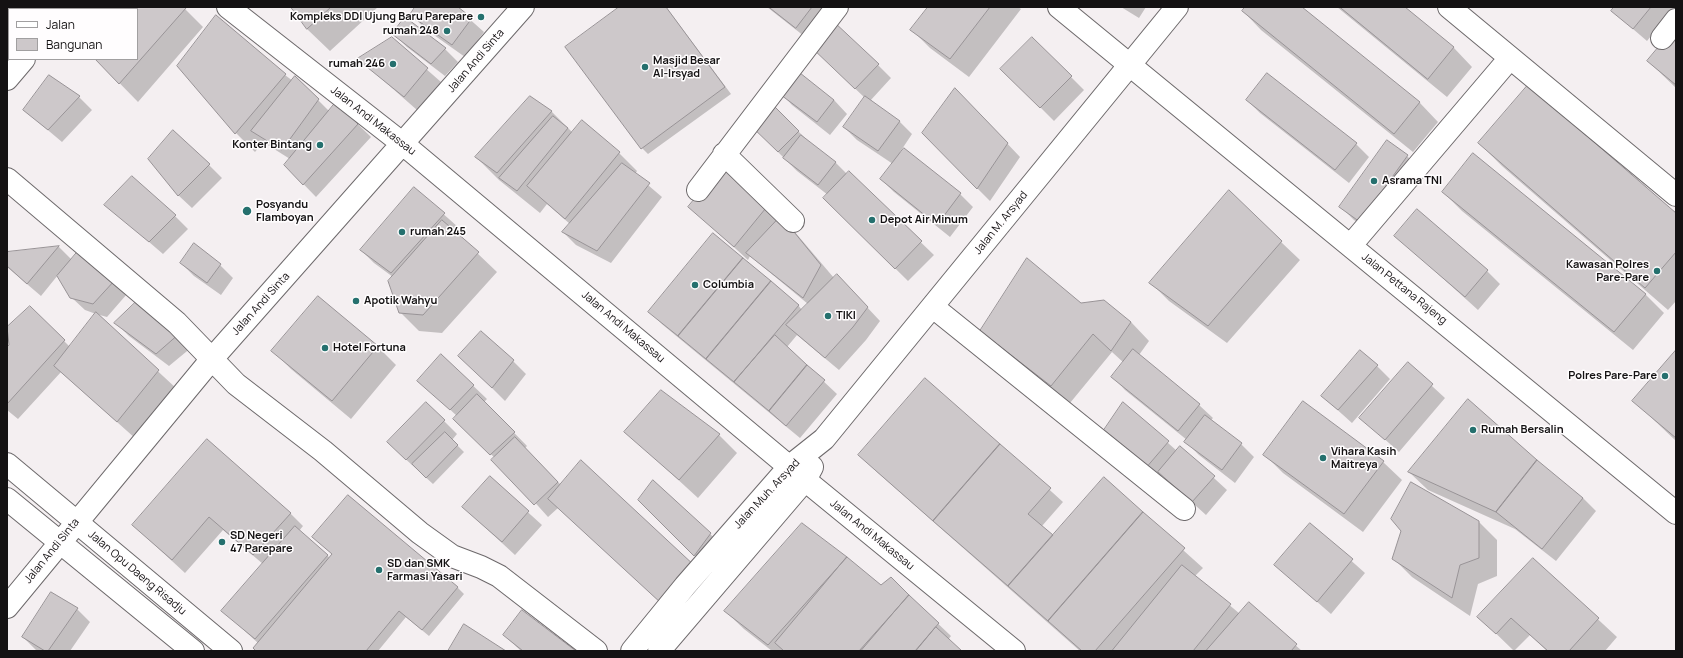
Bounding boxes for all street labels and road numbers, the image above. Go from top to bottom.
street label: Jalan Andi Sinta [445,27,507,95]
street label: Jalan Andi Makassau [328,84,418,158]
street label: Jalan M. Arsyad [972,189,1030,257]
street label: Jalan Pettana Rajeng [1359,251,1449,327]
street label: Jalan Andi Sinta [229,270,293,338]
street label: Jalan Andi Makassau [579,288,667,366]
street label: Jalan Muh. Arsyad [731,456,803,532]
street label: Jalan Andi Makassau [827,497,917,573]
street label: Jalan Andi Sinta [22,516,82,586]
street label: Jalan Opu Daeng Risadju [85,528,189,618]

